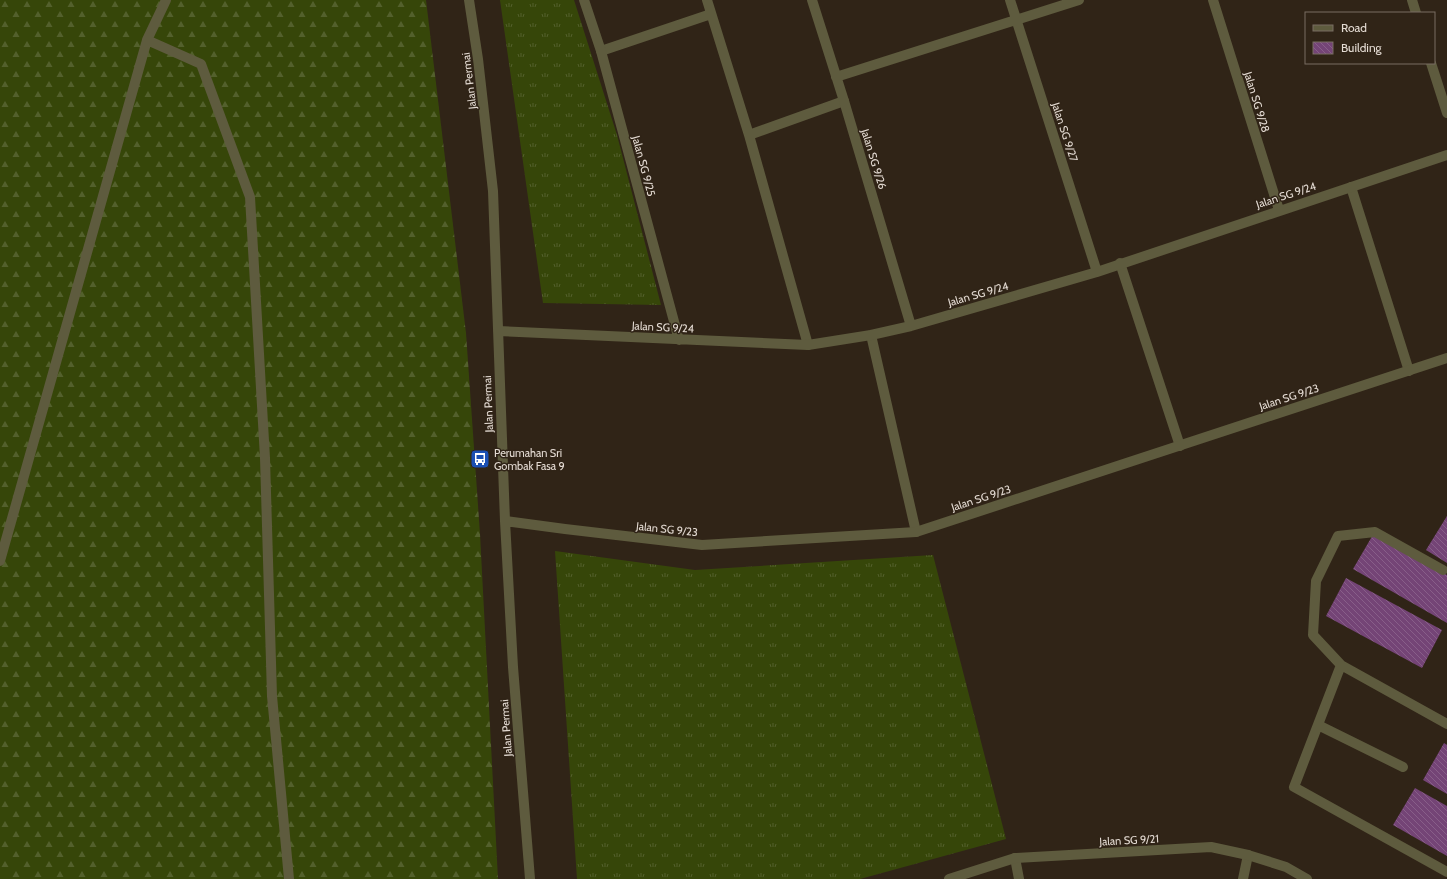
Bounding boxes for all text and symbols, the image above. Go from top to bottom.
legend [1305,12,1435,64]
text: Road [1341,20,1367,35]
text: Building [1341,40,1383,55]
street label: Jalan Permai [459,52,480,111]
street label: Jalan SG 9/28 [1241,69,1273,134]
street label: Jalan SG 9/27 [1049,100,1081,164]
street label: Jalan SG 9/26 [858,126,890,191]
street label: Jalan SG 9/25 [629,133,659,198]
street label: Jalan SG 9/24 [1253,179,1318,212]
street label: Jalan SG 9/24 [945,279,1011,310]
street label: Jalan SG 9/24 [630,318,695,336]
street label: Jalan Permai [480,375,496,434]
street label: Jalan SG 9/23 [1256,381,1321,414]
place label: Perumahan Sri Gombak Fasa 9 [494,446,565,473]
bus stop icon: Perumahan Sri Gombak Fasa 9 [469,448,491,470]
street label: Jalan SG 9/23 [948,482,1013,515]
street label: Jalan SG 9/23 [634,519,699,539]
street label: Jalan Permai [497,699,515,758]
street label: Jalan SG 9/21 [1098,831,1159,849]

